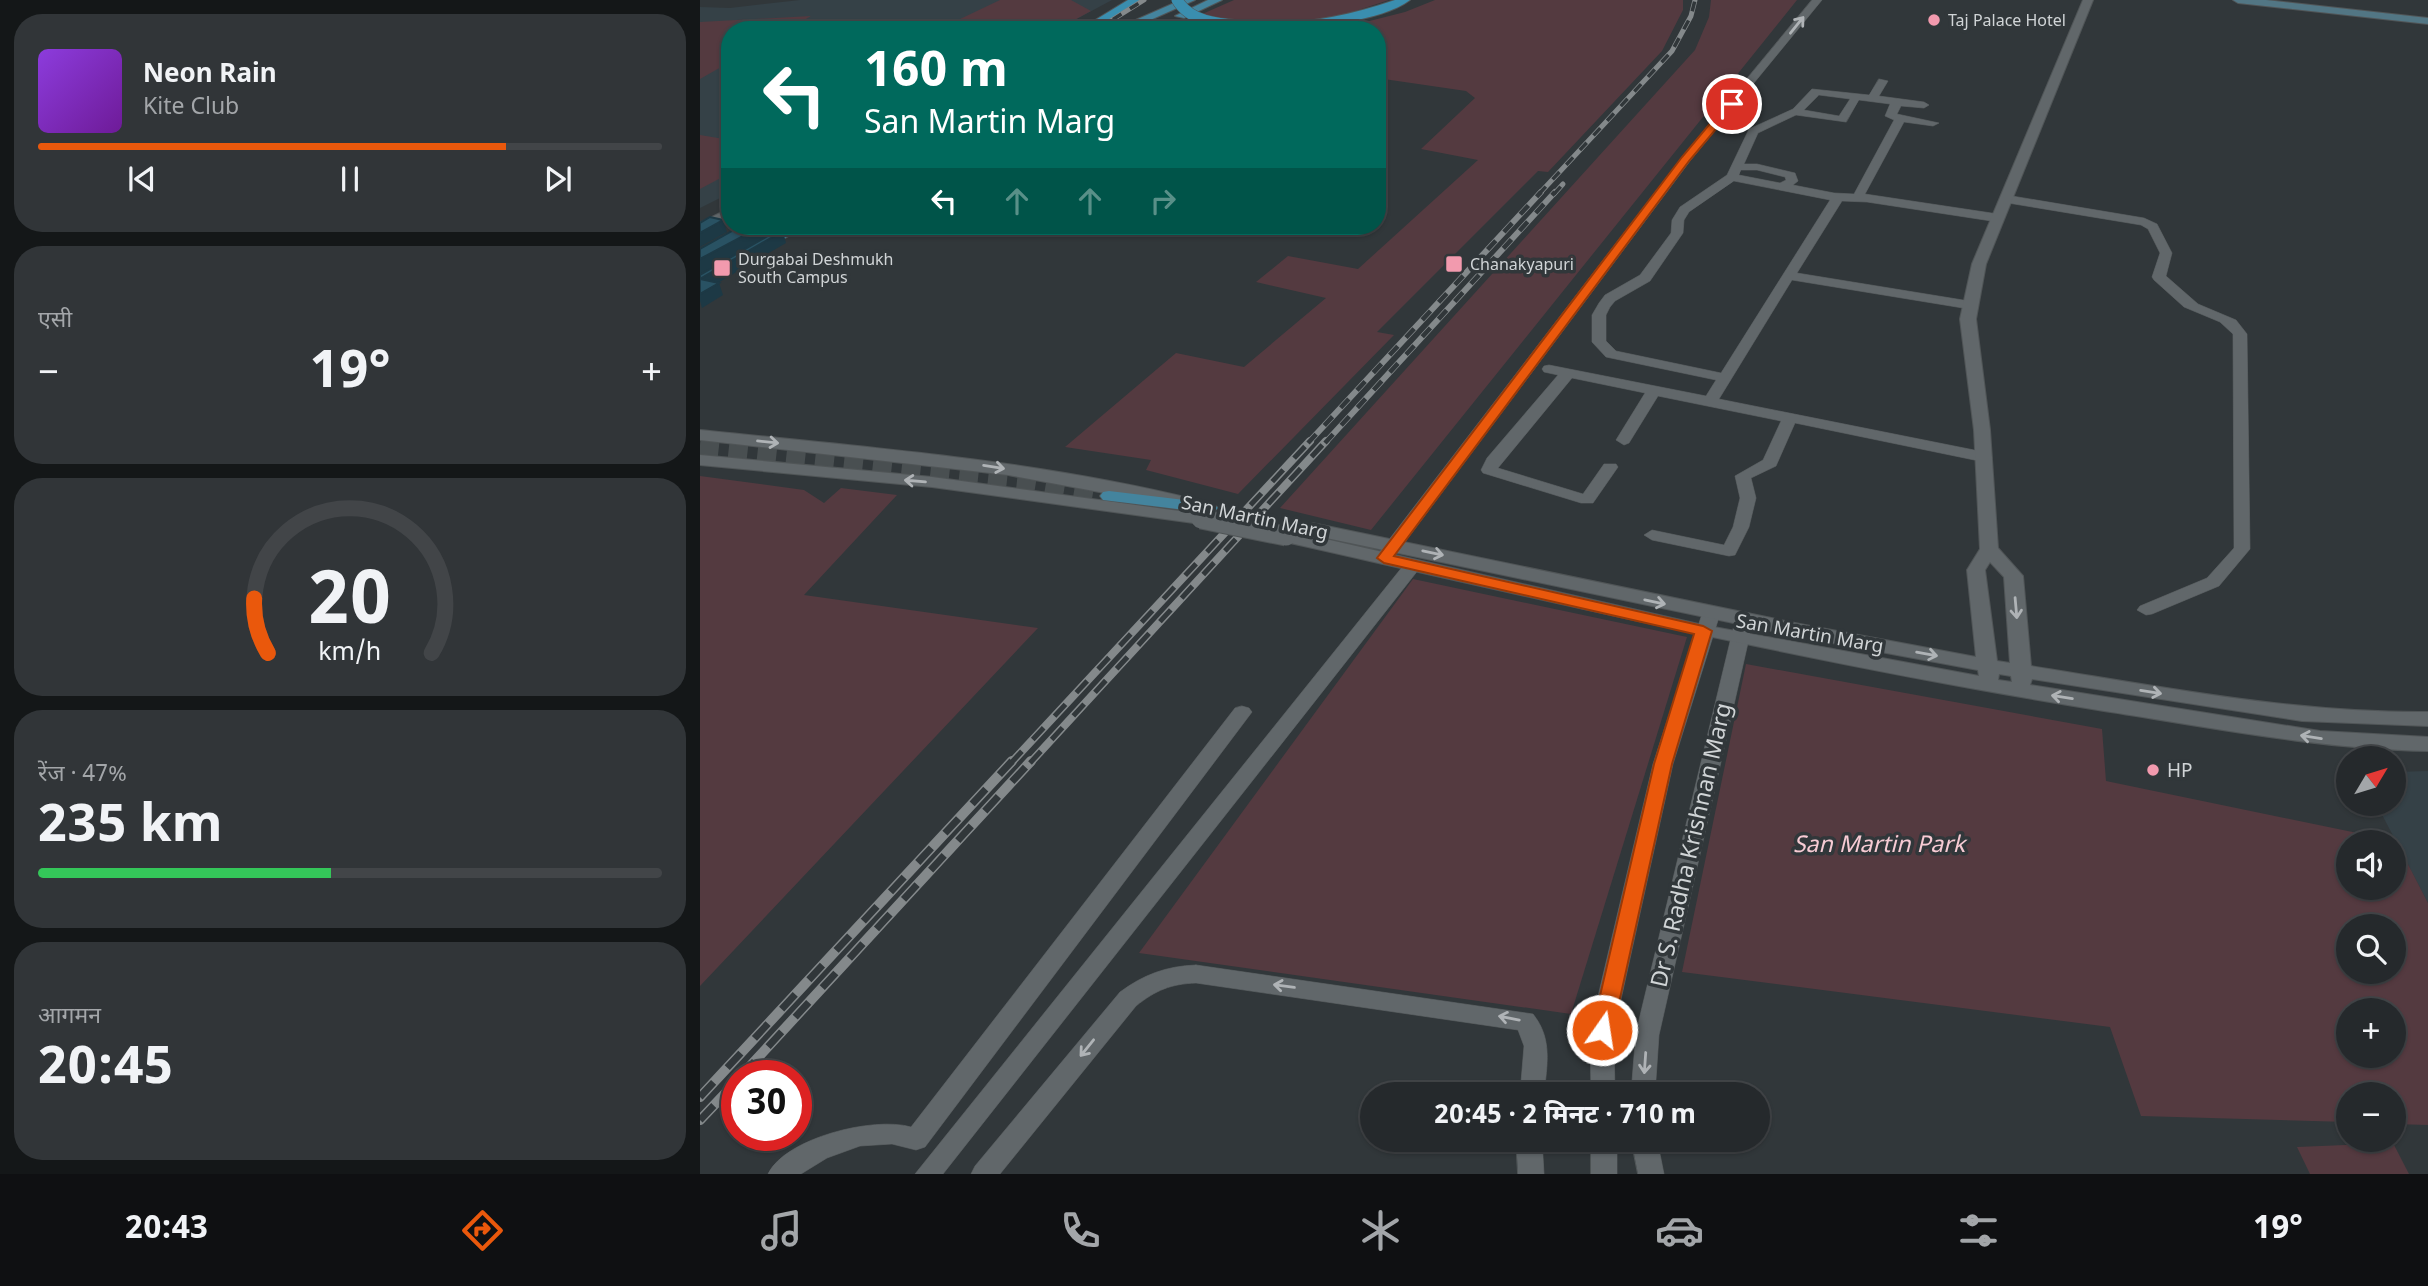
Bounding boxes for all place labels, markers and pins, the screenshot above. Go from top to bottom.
marker: Taj Palace Hotel [1926,12,1942,28]
place label: Taj Palace Hotel [1948,12,2066,33]
pin [1702,74,1762,134]
place label: Durgabai Deshmukh South Campus [738,251,893,290]
marker: Chanakyapuri [1444,254,1464,274]
place label: Chanakyapuri [1470,256,1574,277]
marker: Durgabai Deshmukh South Campus [712,258,732,278]
place label: HP [2167,760,2193,785]
marker: HP [2145,762,2161,778]

